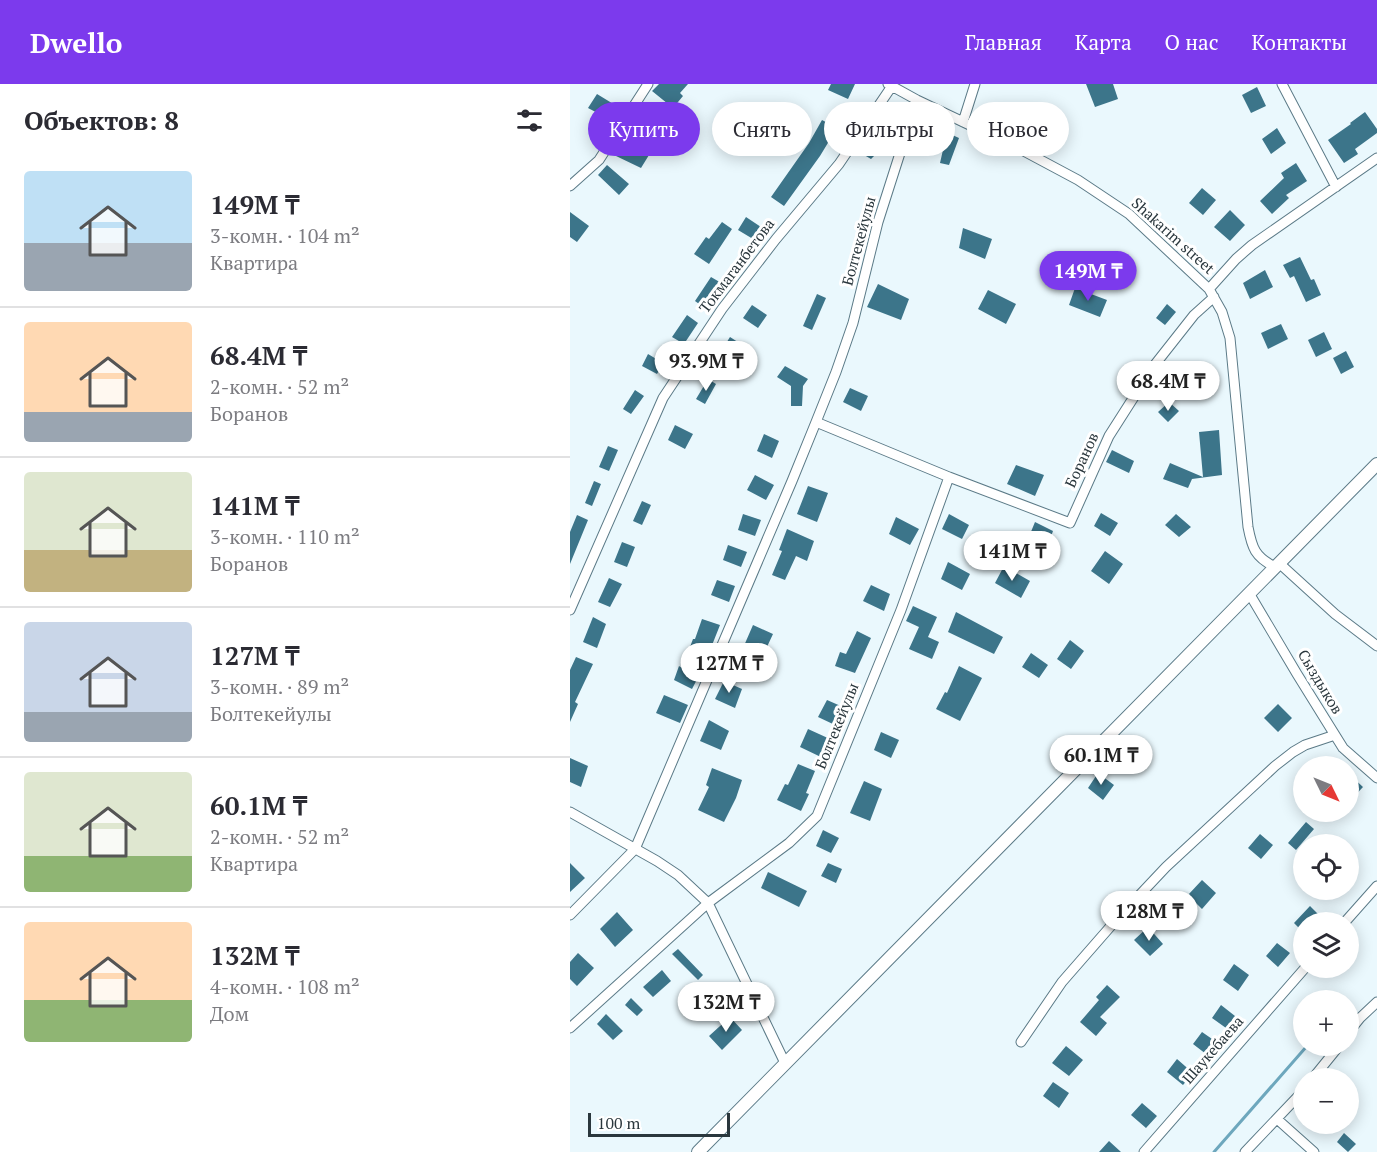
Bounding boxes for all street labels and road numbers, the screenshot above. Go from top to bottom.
street label: Shakarim street [1128,193,1220,278]
street label: Болтекейулы [837,194,880,287]
street label: Токмаганбетова [694,214,779,317]
street label: Боранов [1060,429,1103,490]
street label: Сыздыков [1294,646,1348,718]
street label: Болтекейулы [810,680,862,772]
street label: Шаукебаева [1177,1011,1247,1087]

